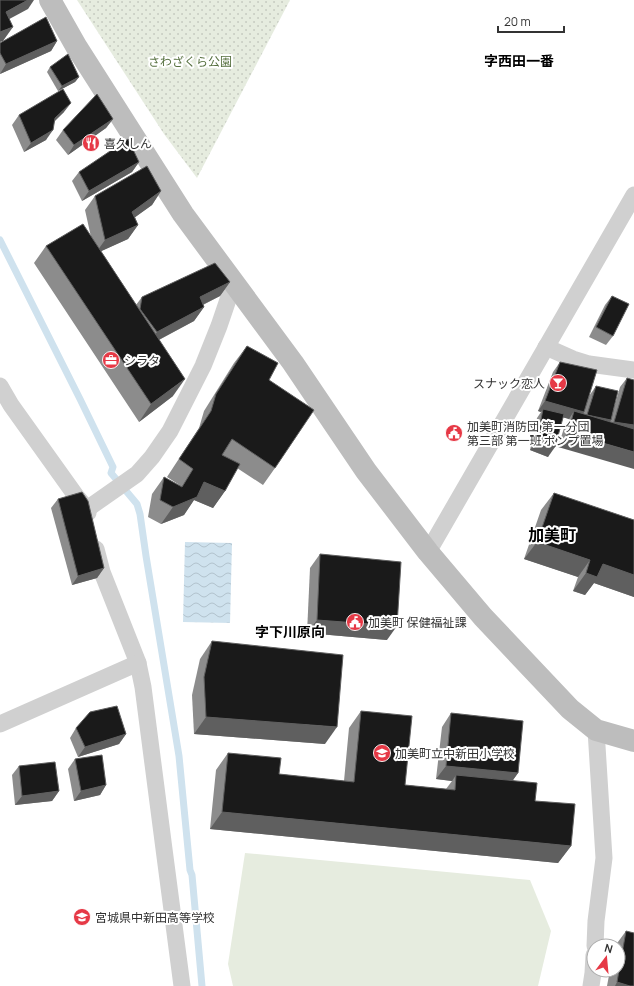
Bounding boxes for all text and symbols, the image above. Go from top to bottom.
scale bar [498,8,564,34]
text: 20 m [504,13,531,30]
district label: 字西田一番 [484,51,554,70]
park label: さわざくら公園 [148,53,232,70]
restaurant icon: 喜久しん [81,133,101,153]
place label: 喜久しん [104,135,152,152]
office icon: シラタ [101,350,121,370]
place label: シラタ [124,352,160,369]
bar icon: スナック恋人 [548,373,568,393]
place label: スナック恋人 [473,375,545,392]
place label: 加美町消防団 第一分団 第三部 第一班 ポンプ置場 [467,418,603,449]
public building icon: 加美町消防団 第一分団 第三部 第一班 ポンプ置場 [444,423,464,443]
district label: 加美町 [528,524,576,546]
public building icon: 加美町 保健福祉課 [345,612,365,632]
place label: 加美町 保健福祉課 [368,614,466,631]
district label: 字下川原向 [255,622,325,641]
school or university icon: 加美町立中新田小学校 [372,743,392,763]
place label: 加美町立中新田小学校 [395,745,515,762]
school or university icon: 宮城県中新田高等学校 [72,907,92,927]
place label: 宮城県中新田高等学校 [95,909,215,926]
north arrow [586,938,626,978]
text: N [603,940,615,956]

